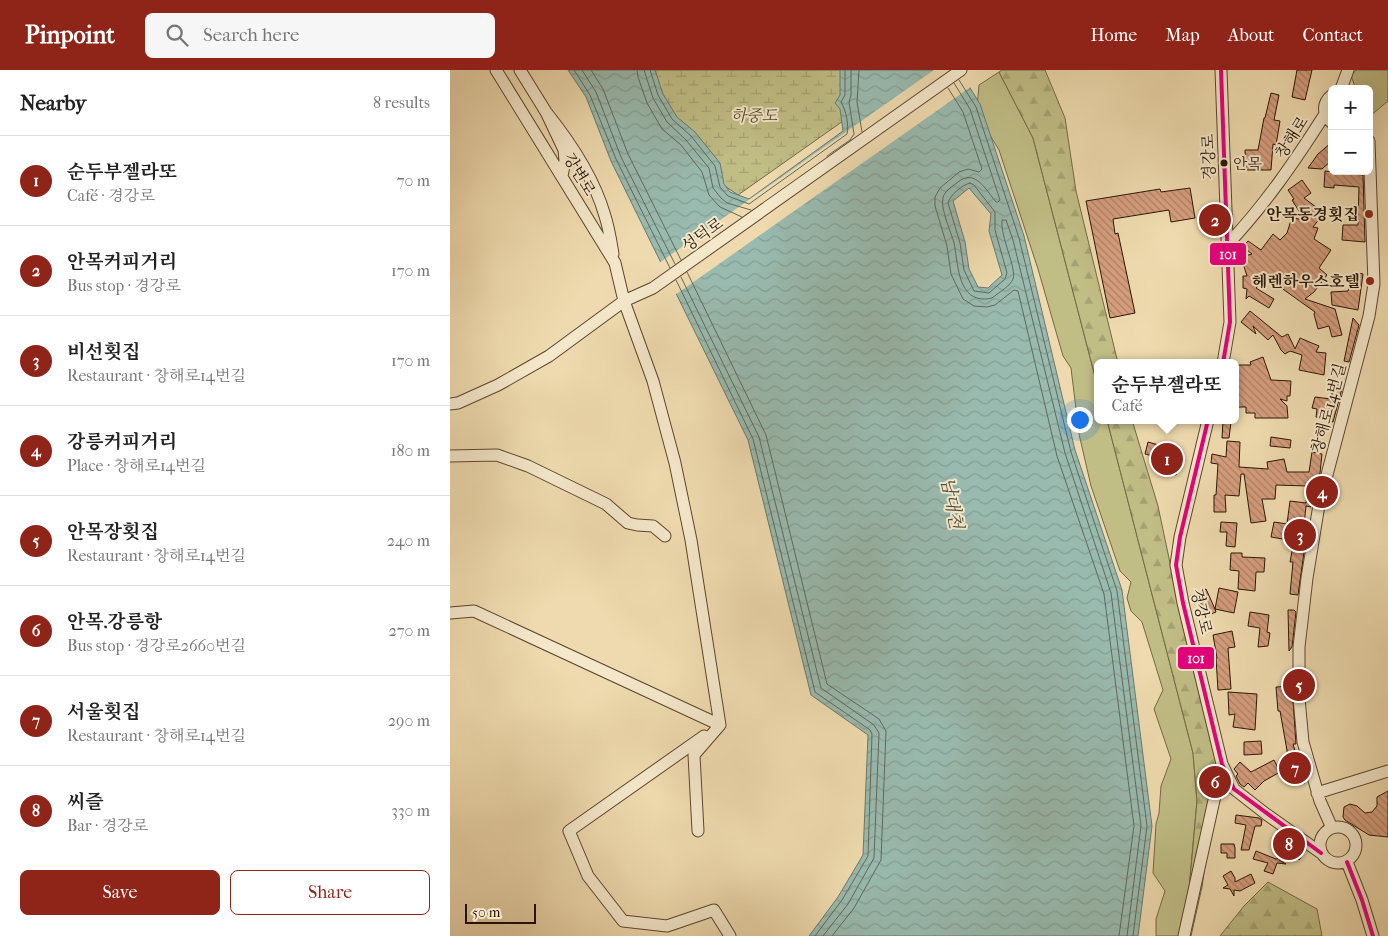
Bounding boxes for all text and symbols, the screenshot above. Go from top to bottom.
search box [145,13,495,58]
text: Pinpoint [25,21,115,49]
icon: search [163,21,191,49]
text: Search here [203,24,299,46]
text: Home [1090,25,1137,46]
text: Map [1165,25,1200,46]
text: About [1228,25,1274,46]
text: Contact [1302,25,1363,46]
map controls [1328,85,1373,175]
button: + [1328,85,1373,130]
text: Nearby [20,91,86,115]
text: 8 results [373,93,430,112]
park label: 하중도 [731,106,778,125]
street label: 창해로 [1271,112,1312,162]
button: − [1328,130,1373,175]
street label: 경강로 [1198,133,1219,180]
street label: 강변로 [559,149,600,199]
place label: 안목 [1233,155,1262,173]
marker: 안목 [1219,158,1229,168]
text: 순두부젤라또 [67,161,177,183]
text: 1 [33,171,39,190]
text: 70 m [397,171,430,190]
text: Café · 경강로 [67,186,155,205]
pin: 2 [1199,201,1231,239]
place label: 안목동경횟집 [1266,205,1359,224]
marker: 안목동경횟집 [1363,208,1375,220]
street label: 성덕로 [678,213,727,255]
line badge: 101 [1209,242,1247,266]
text: 101 [1219,246,1237,263]
text: 안목커피거리 [67,251,177,273]
text: 2 [32,261,40,280]
text: 170 m [391,261,430,280]
place label: 헤렌하우스호텔 [1252,272,1360,291]
marker: 헤렌하우스호텔 [1364,275,1376,287]
text: Bus stop · 경강로 [67,276,181,295]
text: 비선횟집 [67,341,140,363]
text: 3 [33,351,39,370]
text: 170 m [391,351,430,370]
popup [1094,359,1239,424]
street label: 창해로14번길 [1307,361,1350,455]
text: Restaurant · 창해로14번길 [67,366,246,385]
text: 순두부젤라또 [1111,374,1222,396]
text: Café [1111,396,1143,415]
your location [1067,407,1093,433]
text: 강릉커피거리 [67,431,177,453]
pin: 1 [1151,440,1183,478]
text: 4 [31,441,41,460]
text: 180 m [391,441,430,460]
text: Place · 창해로14번길 [67,456,206,475]
pin: 4 [1306,473,1338,511]
water label: 남대천 [936,475,967,532]
pin: 3 [1284,516,1316,554]
text: 안목장횟집 [67,521,159,543]
text: 5 [33,531,39,550]
text: 240 m [387,531,430,550]
text: Restaurant · 창해로14번길 [67,546,246,565]
street label: 경강로 [1187,586,1216,636]
text: 안목.강릉항 [67,611,162,633]
text: 6 [32,621,40,640]
text: 270 m [389,621,430,640]
text: Bus stop · 경강로2660번길 [67,636,246,655]
line badge: 101 [1177,646,1215,670]
text: 101 [1187,650,1205,667]
pin: 5 [1283,666,1315,704]
text: 서울횟집 [67,701,140,723]
text: 7 [32,711,40,730]
text: 290 m [388,711,430,730]
text: Restaurant · 창해로14번길 [67,726,246,745]
pin: 7 [1279,749,1311,787]
pin: 6 [1199,763,1231,801]
text: 씨즐 [67,791,104,813]
text: 8 [32,801,40,820]
text: 330 m [391,801,430,820]
text: Bar · 경강로 [67,816,148,835]
pin: 8 [1273,825,1305,863]
button: Save [20,870,220,915]
button: Share [230,870,430,915]
scale bar [465,901,536,924]
text: 50 m [472,904,500,921]

